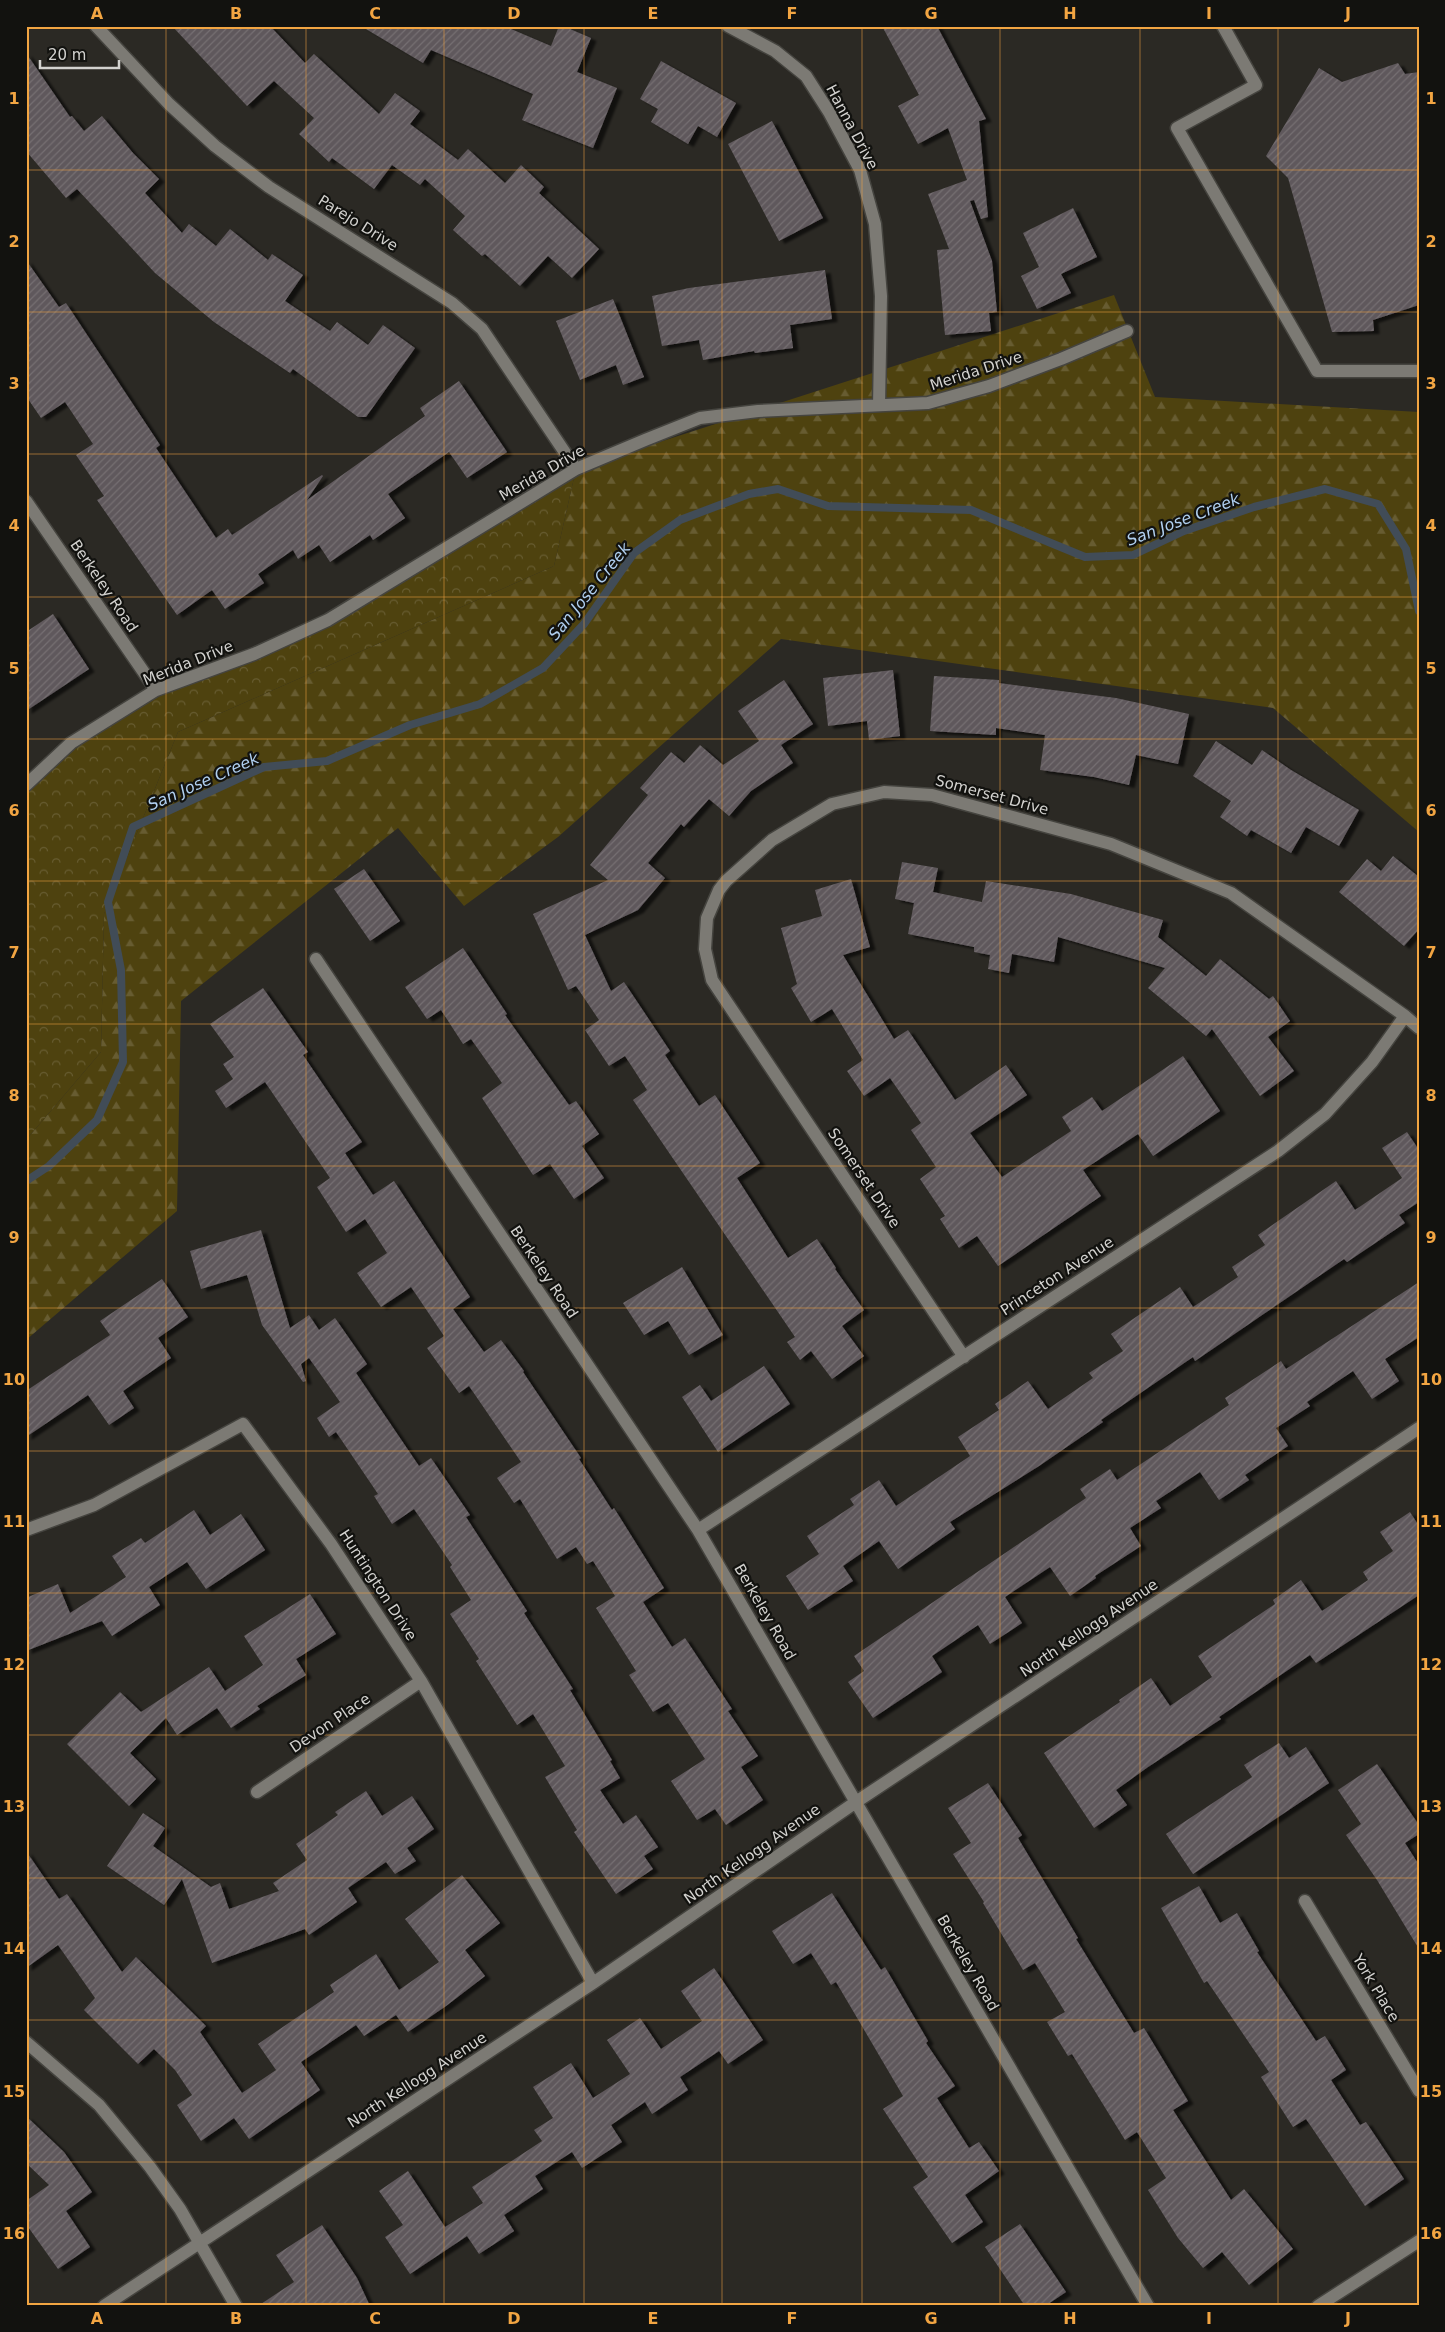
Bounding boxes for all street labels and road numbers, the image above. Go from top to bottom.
street label: Hanna Drive [822,82,882,172]
street label: Parejo Drive [315,191,401,255]
street label: Merida Drive [928,348,1024,394]
street label: Merida Drive [496,441,588,505]
street label: Berkeley Road [66,536,142,636]
street label: Merida Drive [140,637,236,689]
street label: Somerset Drive [933,771,1051,819]
street label: Somerset Drive [824,1125,904,1231]
street label: Berkeley Road [506,1222,582,1322]
street label: Princeton Avenue [997,1233,1117,1319]
street label: Huntington Drive [335,1526,421,1644]
street label: Berkeley Road [730,1561,800,1663]
street label: North Kellogg Avenue [1017,1575,1161,1681]
street label: Devon Place [286,1690,374,1756]
street label: North Kellogg Avenue [680,1800,824,1908]
street label: Berkeley Road [933,1912,1003,2014]
street label: York Place [1348,1950,1403,2025]
street label: North Kellogg Avenue [344,2028,490,2132]

